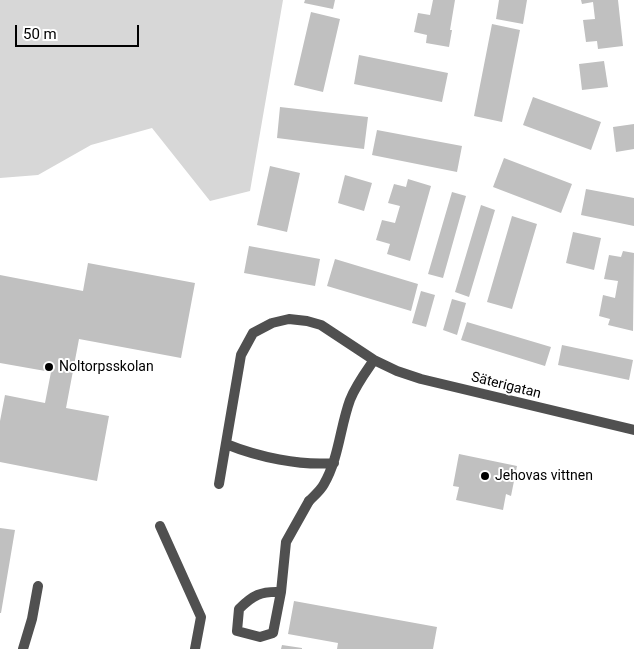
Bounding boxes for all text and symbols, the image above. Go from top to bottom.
scale bar [18,15,141,47]
text: 50 m [23,25,57,43]
place label: Noltorpsskolan [59,359,154,375]
marker: Noltorpsskolan [43,361,55,373]
street label: Säterigatan [469,369,543,403]
place label: Jehovas vittnen [495,468,593,484]
marker: Jehovas vittnen [479,470,491,482]

